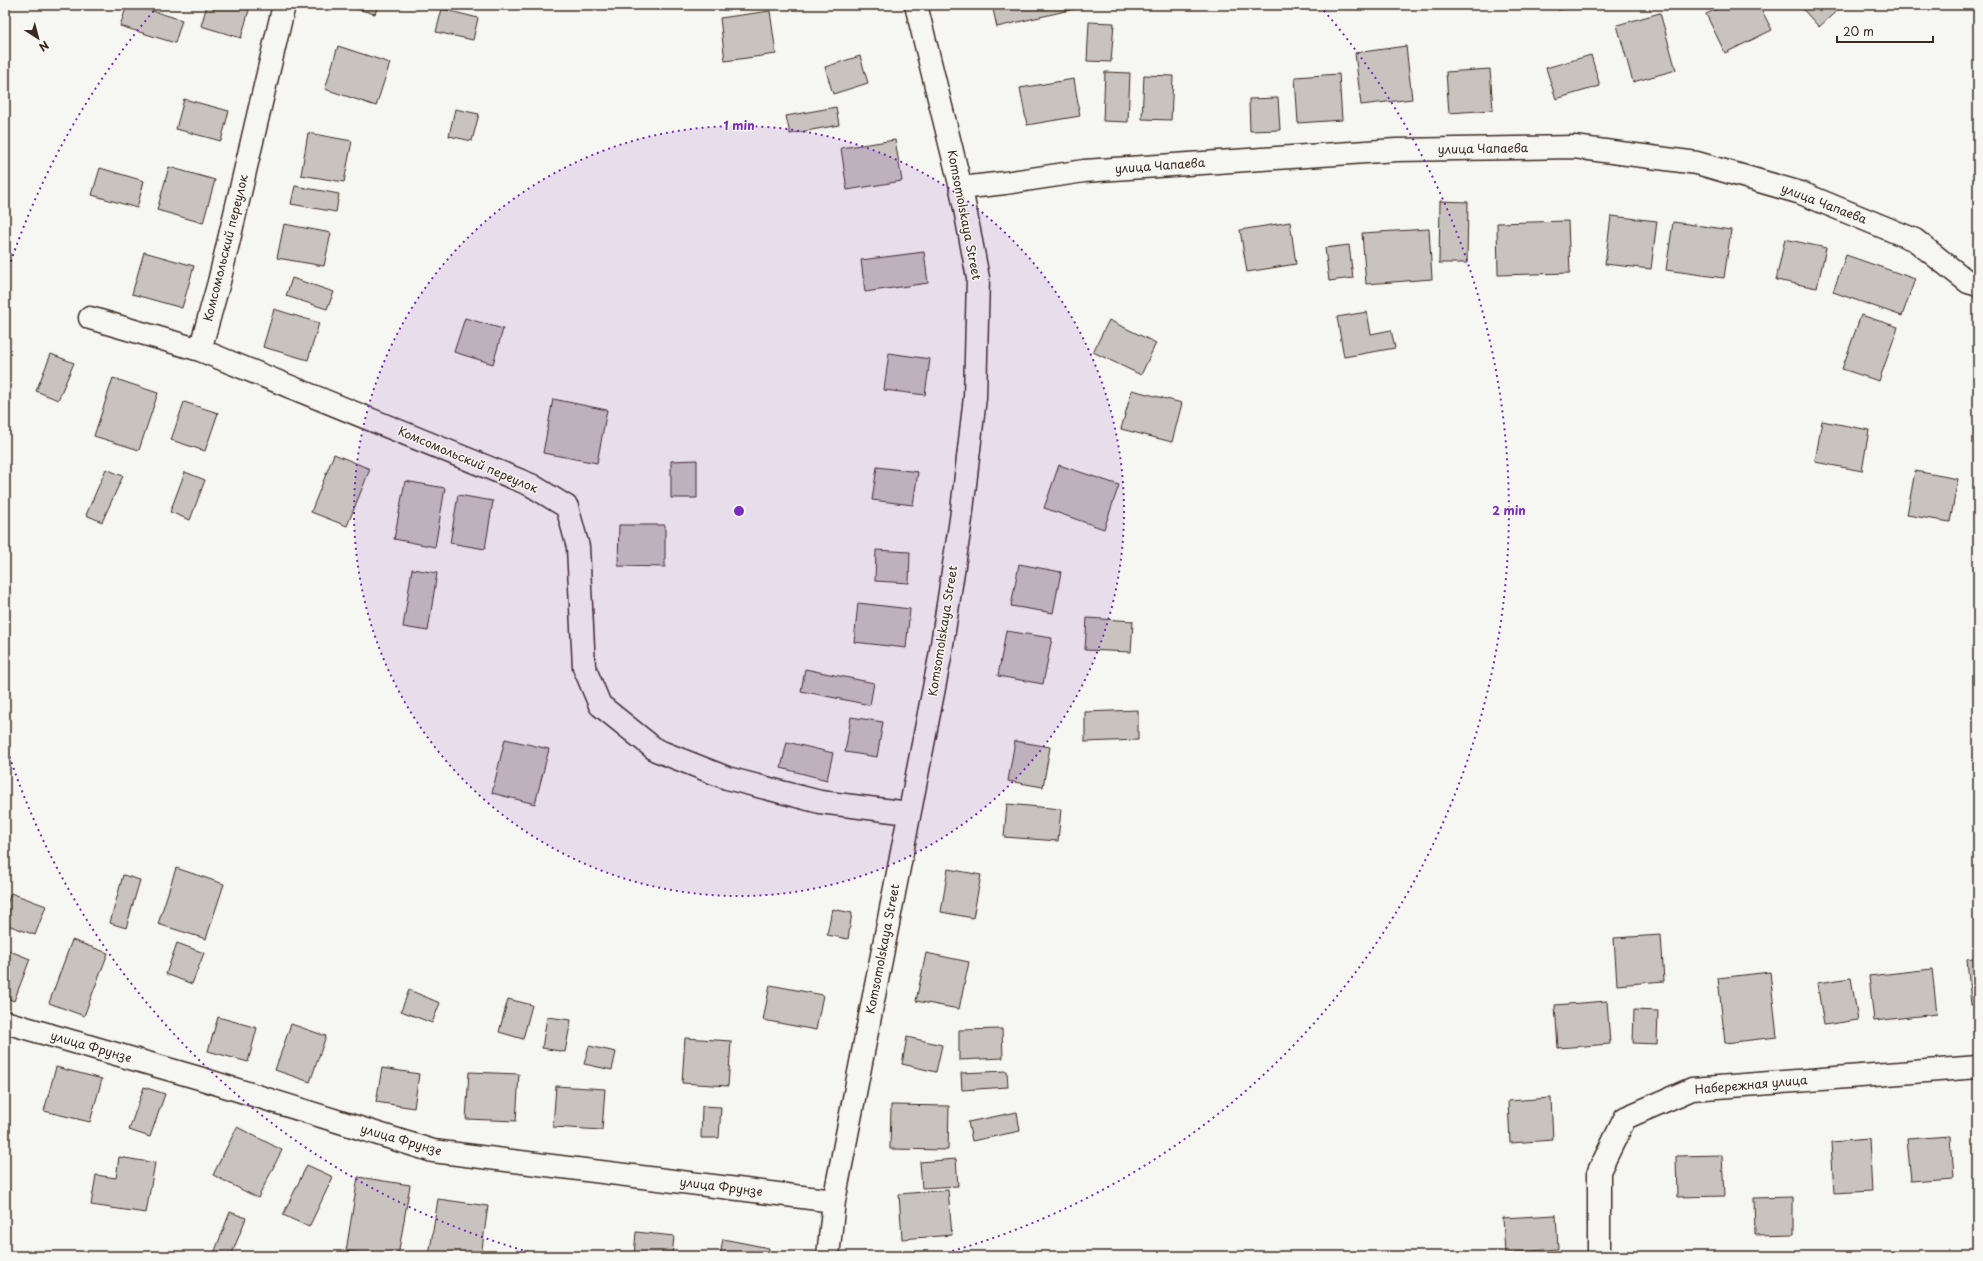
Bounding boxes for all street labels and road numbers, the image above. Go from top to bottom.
street label: улица Чапаева [1438,138,1529,158]
street label: Komsomolskaya Street [944,148,986,281]
street label: улица Чапаева [1114,153,1206,177]
street label: Комсомольский переулок [198,172,252,323]
street label: улица Чапаева [1779,178,1870,228]
street label: Комсомольский переулок [396,421,542,497]
street label: Komsomolskaya Street [923,564,961,697]
street label: Komsomolskaya Street [861,882,903,1015]
street label: улица Фрунзе [49,1026,134,1066]
street label: Набережная улица [1694,1070,1809,1098]
street label: улица Фрунзе [359,1119,444,1159]
street label: улица Фрунзе [679,1172,764,1200]

